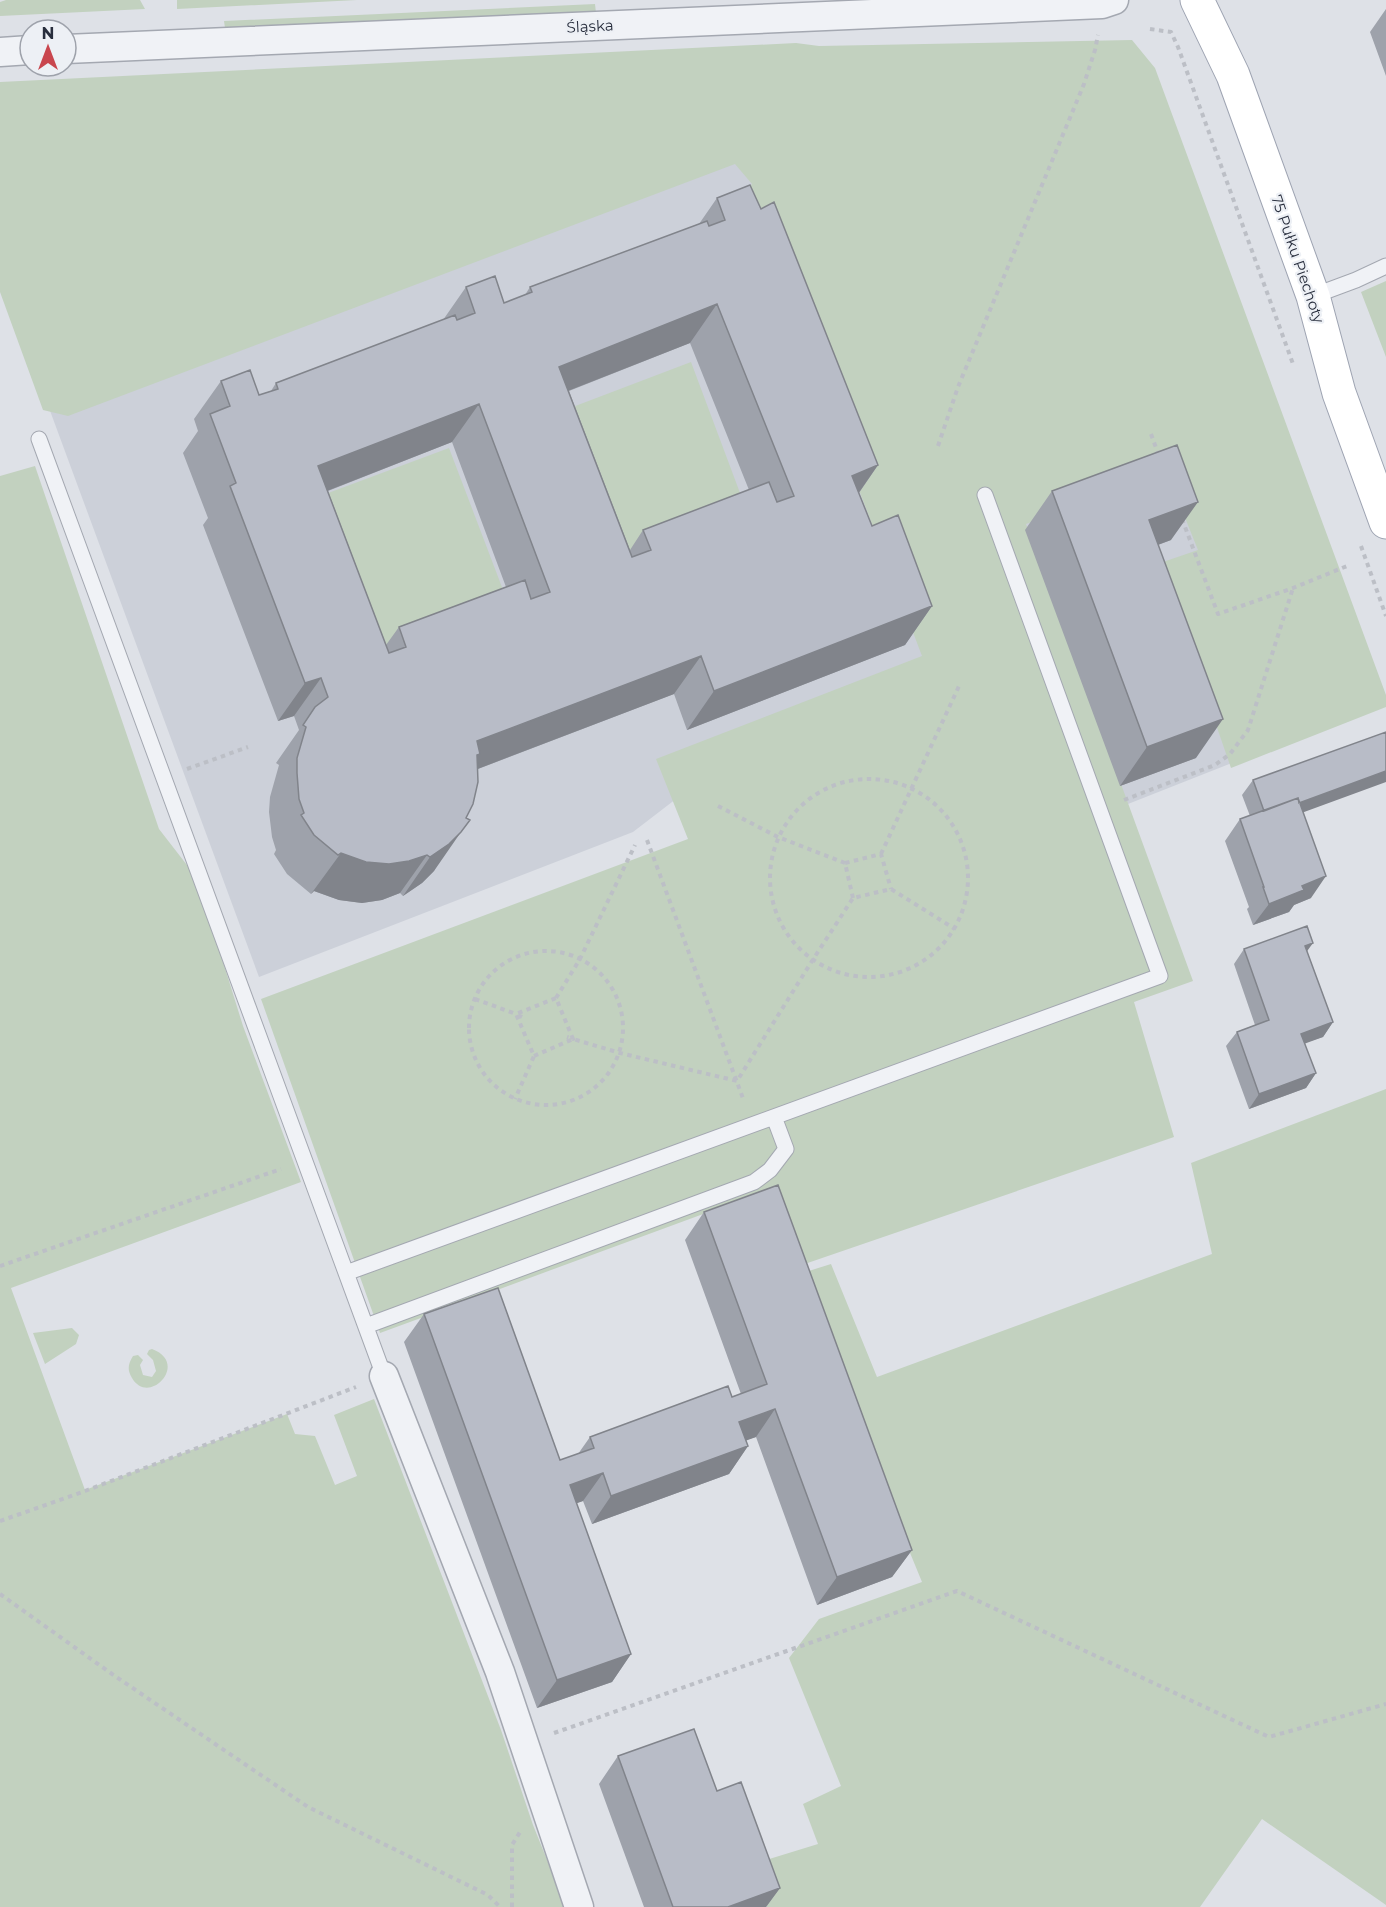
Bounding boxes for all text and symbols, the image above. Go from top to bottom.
street label: Śląska [566,15,614,37]
north arrow [18,18,78,78]
text: N [42,24,54,43]
street label: 75 Pułku Piechoty [1267,192,1329,326]

